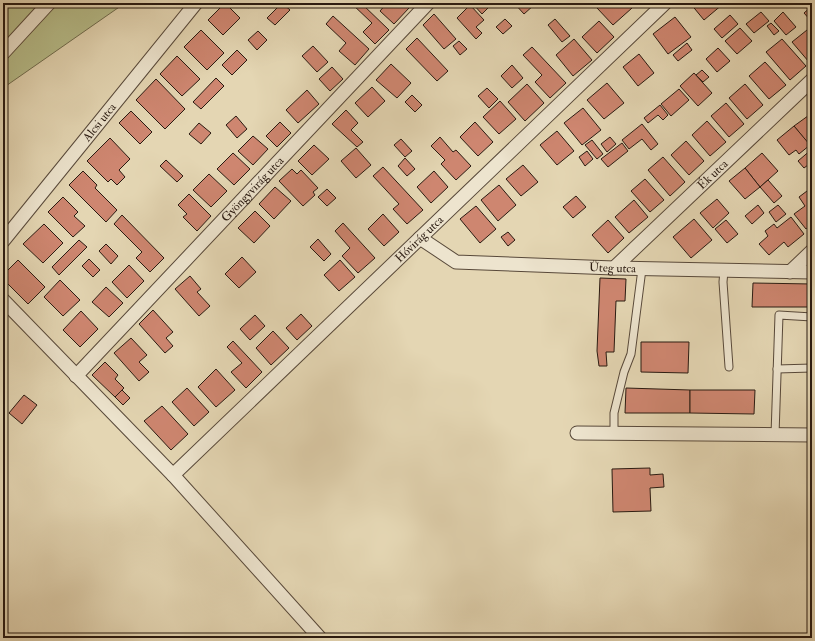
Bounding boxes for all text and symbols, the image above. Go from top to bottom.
street label: Alcsi utca [79,99,120,145]
street label: Gyöngyvirág utca [218,152,288,225]
street label: Ék utca [694,156,732,192]
street label: Hóvirág utca [392,212,447,266]
street label: Üteg utca [589,260,637,276]

